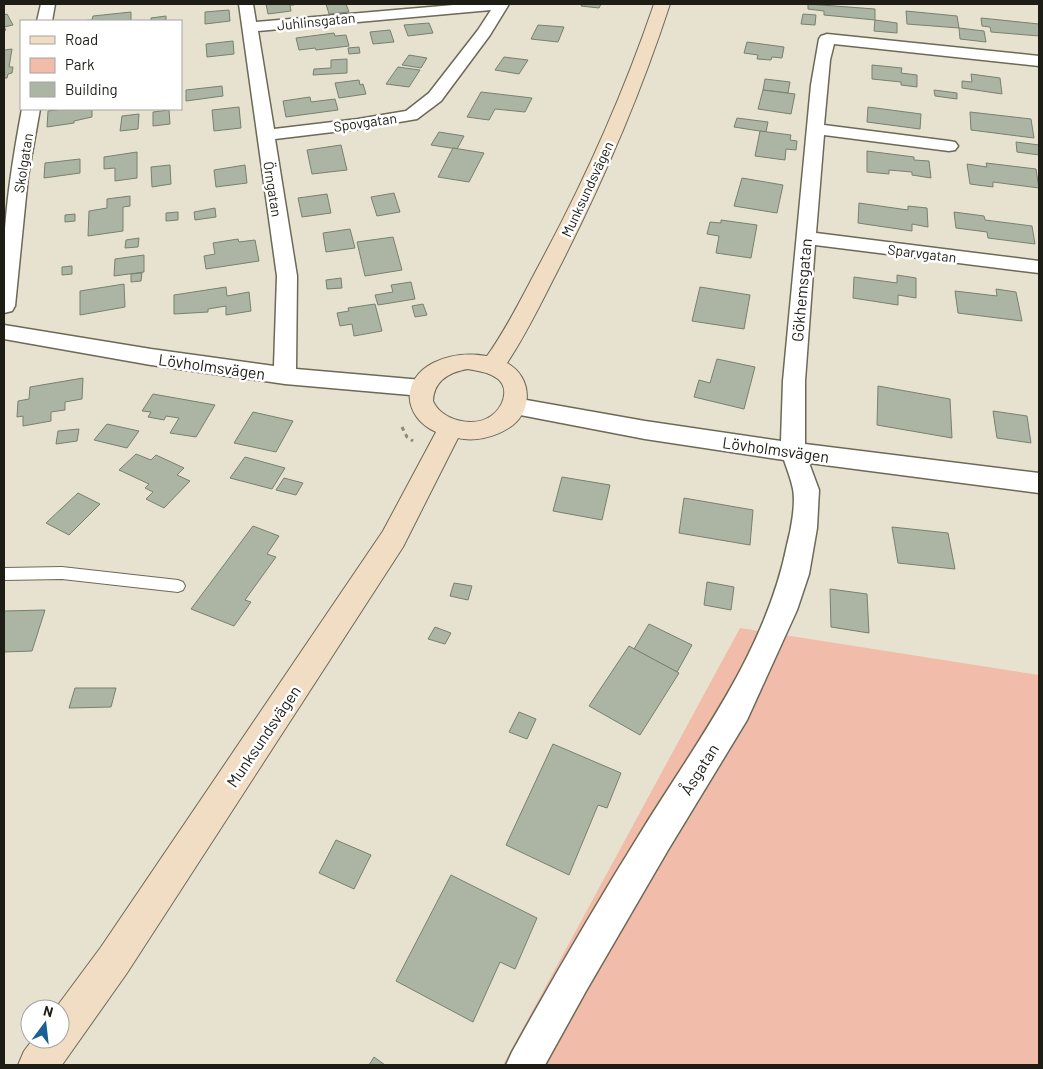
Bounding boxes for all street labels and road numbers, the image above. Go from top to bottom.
street label: Juhlinsgatan [276,8,356,34]
street label: Spovgatan [332,109,398,135]
street label: Skolgatan [10,132,36,194]
street label: Munksundsvägen [557,138,617,240]
street label: Örngatan [260,160,286,218]
street label: Gökhemsgatan [787,238,815,342]
street label: Sparvgatan [887,240,957,266]
street label: Lövholmsvägen [157,349,267,383]
street label: Lövholmsvägen [721,432,831,466]
street label: Munksundsvägen [222,682,304,790]
street label: Åsgatan [676,740,722,798]

